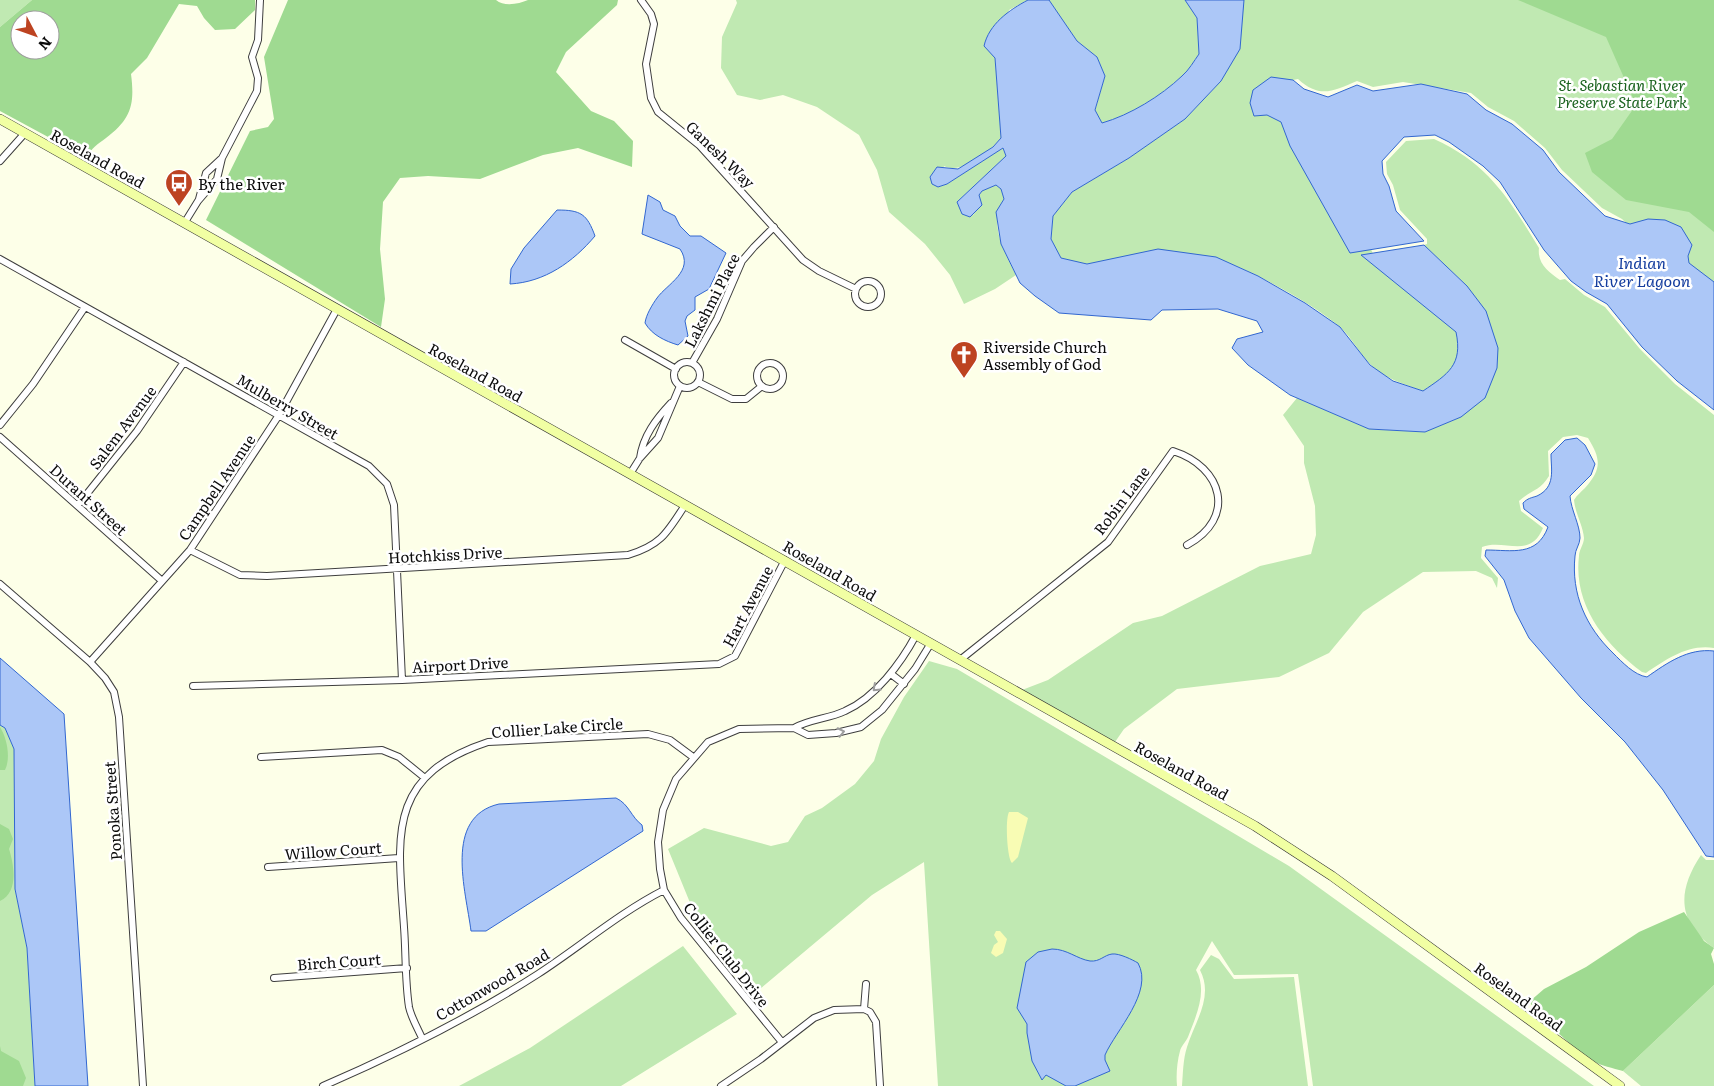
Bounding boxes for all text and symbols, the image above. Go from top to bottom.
north arrow [10,10,60,60]
text: N [34,33,57,55]
park label: St. Sebastian River Preserve State Park [1557,73,1688,113]
street label: Ganesh Way [681,115,761,193]
street label: Roseland Road [47,123,149,193]
bus stop icon: By the River [164,168,194,207]
place label: By the River [198,172,285,195]
street label: Lakshmi Place [677,249,745,351]
water label: Indian River Lagoon [1594,250,1691,292]
place label: Riverside Church Assembly of God [983,335,1107,375]
street label: Roseland Road [425,337,527,407]
church icon: Riverside Church Assembly of God [949,340,979,379]
street label: Mulberry Street [233,367,343,445]
street label: Salem Avenue [83,380,161,474]
street label: Campbell Avenue [172,429,260,545]
street label: Durant Street [45,458,133,540]
street label: Robin Lane [1087,461,1155,539]
street label: Roseland Road [779,534,881,606]
street label: Hotchkiss Drive [387,540,503,568]
street label: Hart Avenue [716,561,778,651]
street label: Airport Drive [411,650,509,678]
one-way arrow [873,682,882,691]
street label: Collier Lake Circle [491,711,624,743]
one-way arrow [836,727,845,737]
street label: Roseland Road [1131,735,1233,805]
street label: Ponoka Street [97,761,127,861]
street label: Willow Court [284,835,382,865]
street label: Collier Club Drive [679,897,775,1012]
street label: Cottonwood Road [431,942,553,1026]
street label: Birch Court [296,947,382,975]
street label: Roseland Road [1470,956,1568,1036]

